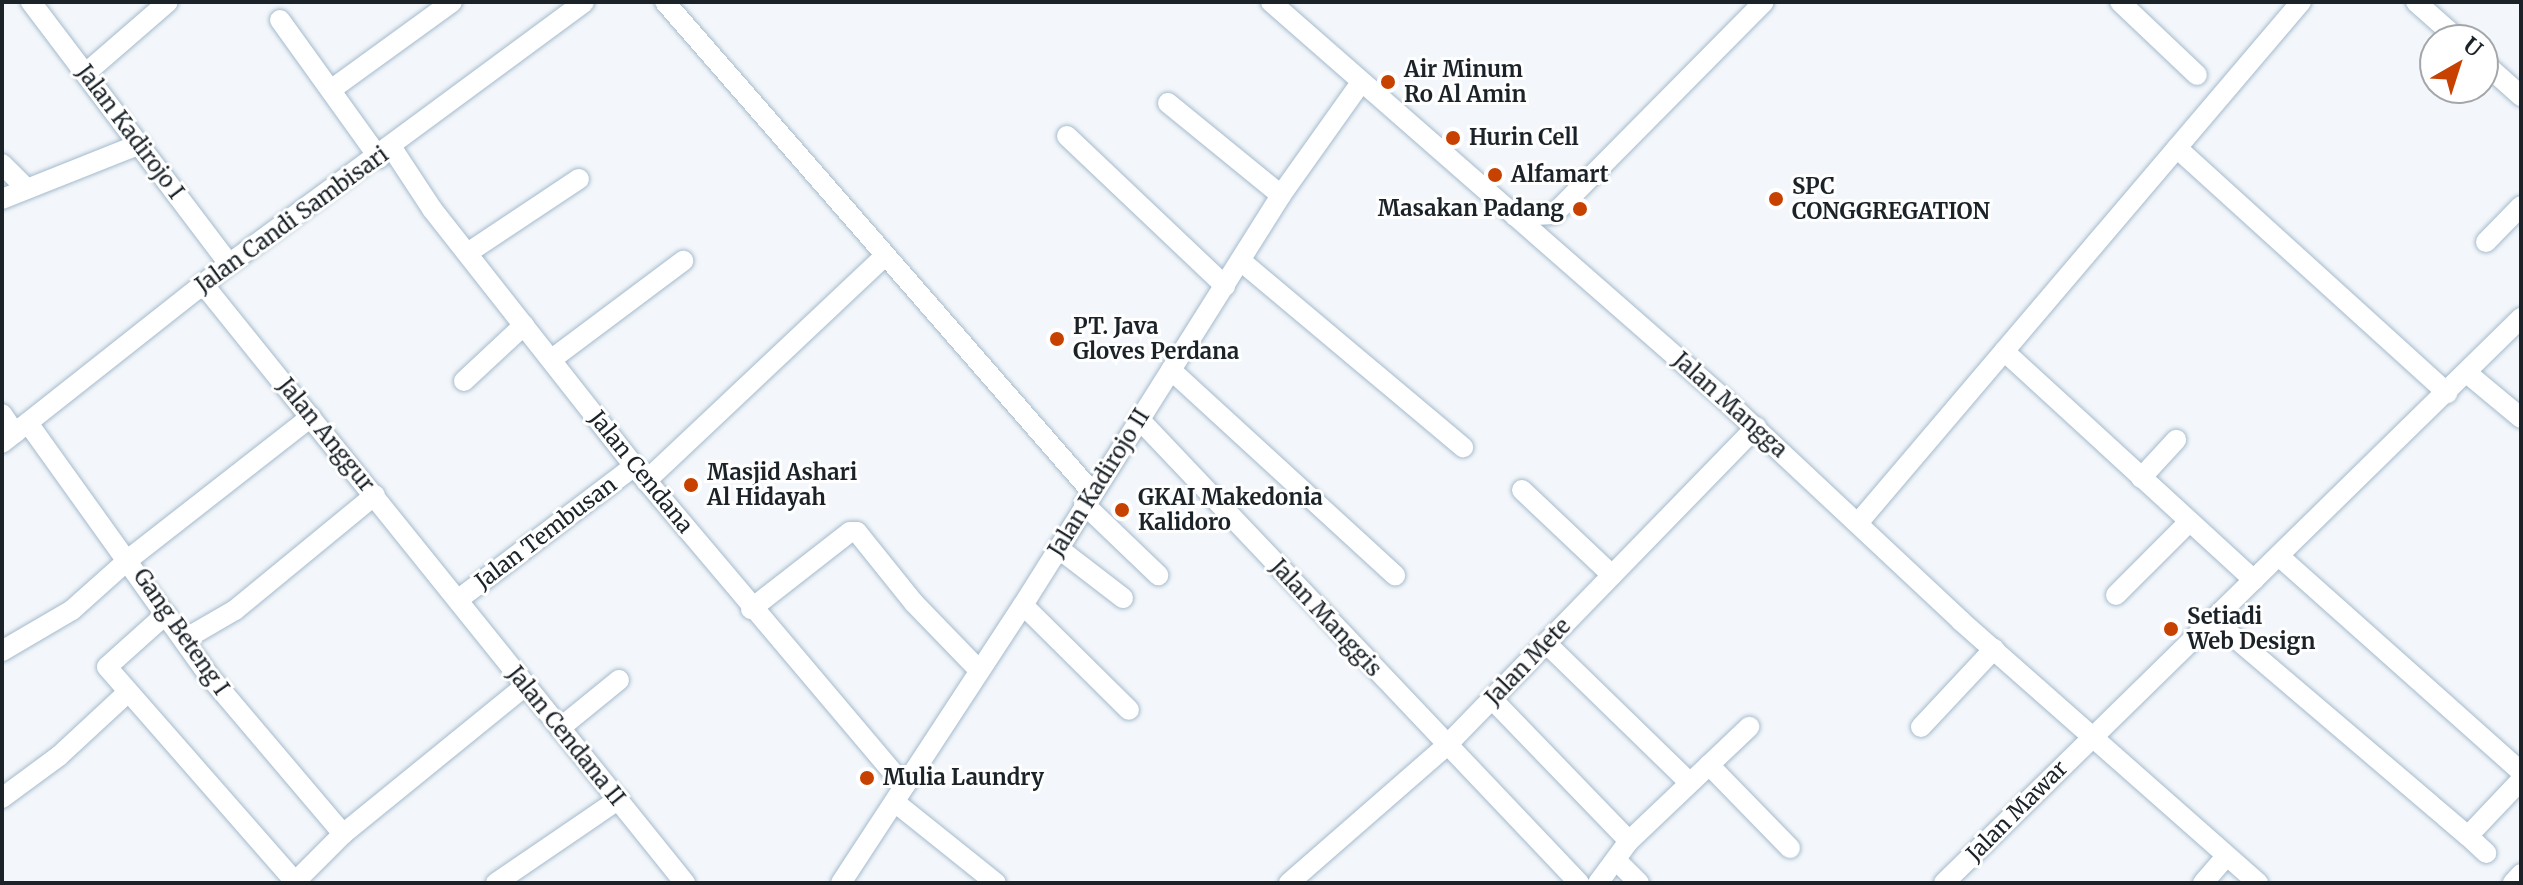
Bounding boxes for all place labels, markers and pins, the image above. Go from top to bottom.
place label: Air Minum Ro Al Amin [1404,56,1526,108]
marker: Air Minum Ro Al Amin [1379,73,1397,91]
place label: Hurin Cell [1469,125,1579,151]
marker: Hurin Cell [1444,129,1462,147]
place label: Alfamart [1511,162,1608,188]
marker: Alfamart [1486,166,1504,184]
place label: SPC CONGGREGATION [1792,173,1990,224]
marker: SPC CONGGREGATION [1767,190,1785,208]
place label: Masakan Padang [1378,196,1564,222]
marker: Masakan Padang [1571,200,1589,218]
place label: PT. Java Gloves Perdana [1073,313,1239,364]
marker: PT. Java Gloves Perdana [1048,330,1066,348]
place label: Masjid Ashari Al Hidayah [707,459,857,510]
marker: Masjid Ashari Al Hidayah [682,476,700,494]
place label: GKAI Makedonia Kalidoro [1138,484,1323,536]
marker: GKAI Makedonia Kalidoro [1113,501,1131,519]
place label: Setiadi Web Design [2187,603,2315,654]
marker: Setiadi Web Design [2162,620,2180,638]
place label: Mulia Laundry [883,765,1044,791]
marker: Mulia Laundry [858,769,876,787]

